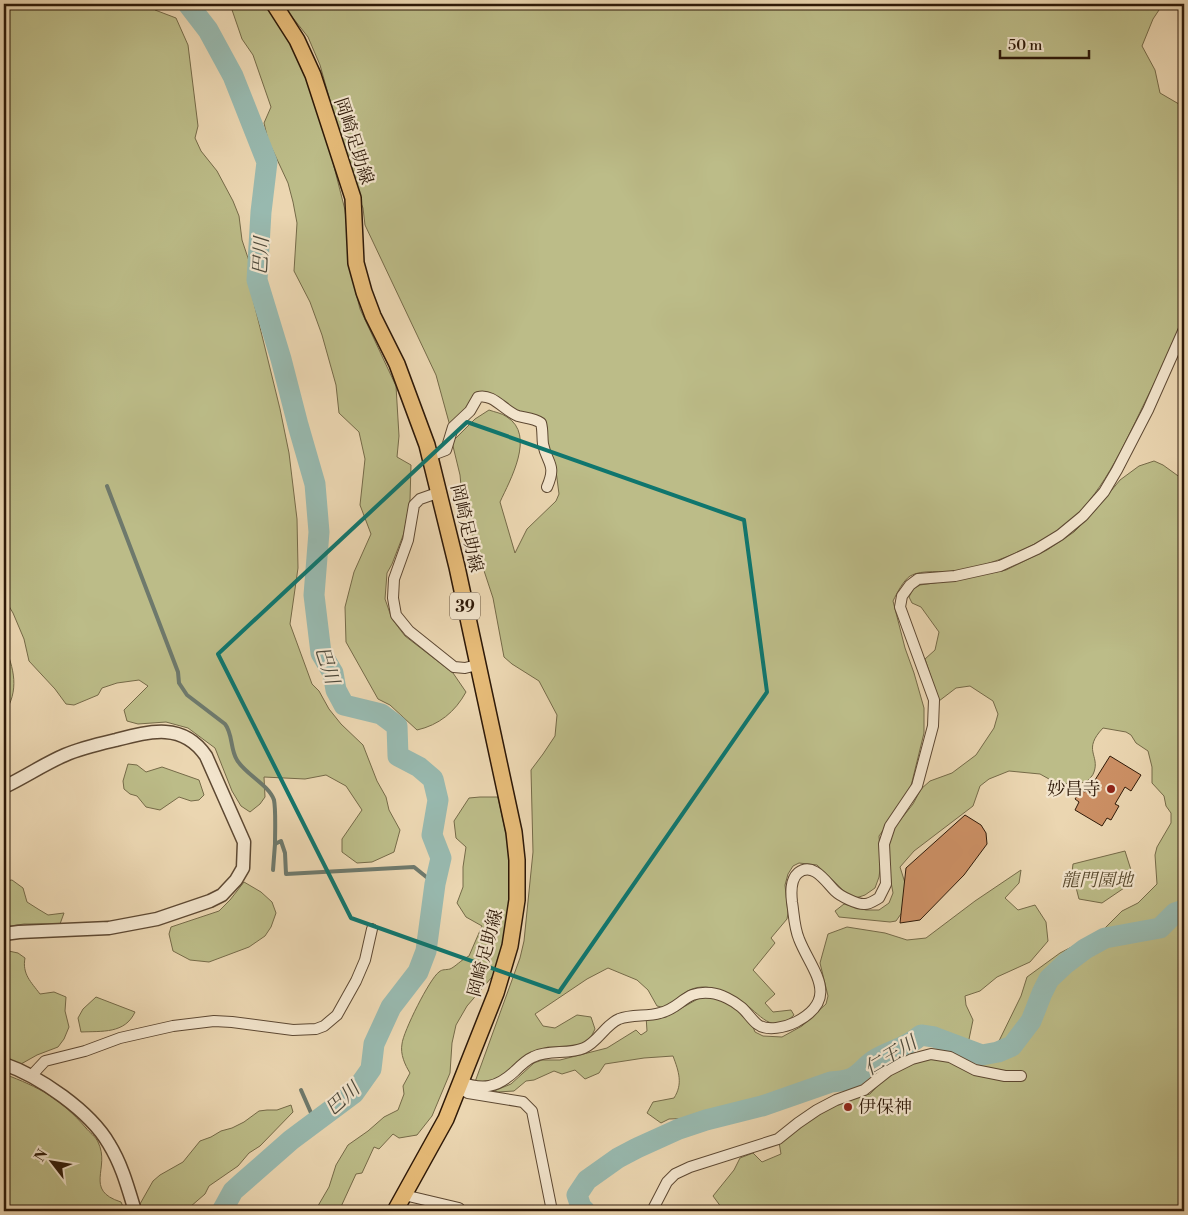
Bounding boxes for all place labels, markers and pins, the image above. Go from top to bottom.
place label: 妙昌寺 [1047,778,1101,801]
marker: 妙昌寺 [1105,783,1117,795]
place label: 伊保神 [858,1096,912,1119]
marker: 伊保神 [842,1101,854,1113]

